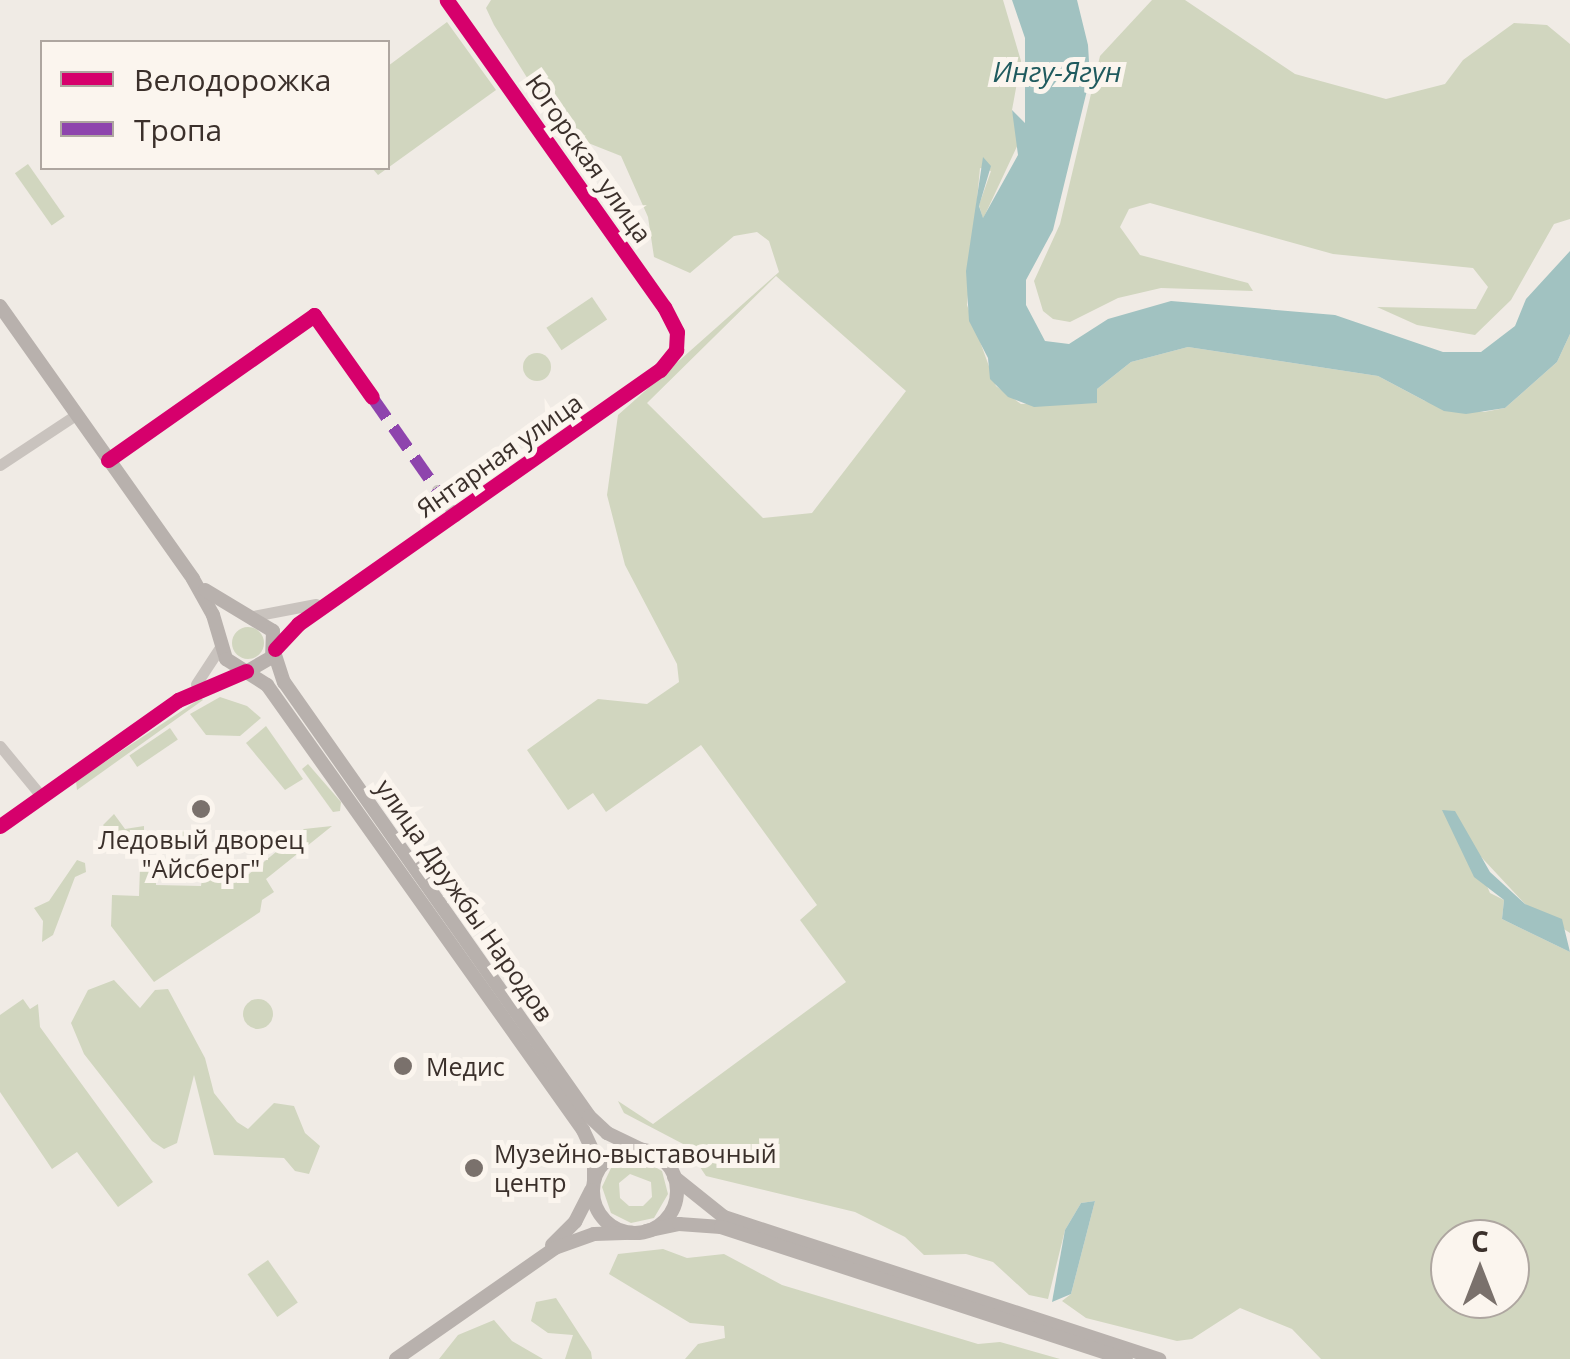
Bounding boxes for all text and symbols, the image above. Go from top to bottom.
legend [40,40,390,170]
water label: Ингу-Ягун [992,54,1122,88]
text: Велодорожка [134,59,331,100]
street label: Югорская улица [520,68,658,248]
text: Тропа [134,109,222,150]
street label: Янтарная улица [411,387,587,523]
street label: улица Дружбы Народов [370,773,560,1027]
marker: Ледовый дворец "Айсберг" [190,798,212,820]
place label: Ледовый дворец "Айсберг" [98,825,304,884]
place label: Медис [426,1051,505,1081]
marker: Медис [390,1053,416,1079]
place label: Музейно-выставочный центр [494,1139,777,1198]
marker: Музейно-выставочный центр [463,1157,485,1179]
north arrow [1430,1219,1530,1319]
text: С [1471,1222,1489,1260]

